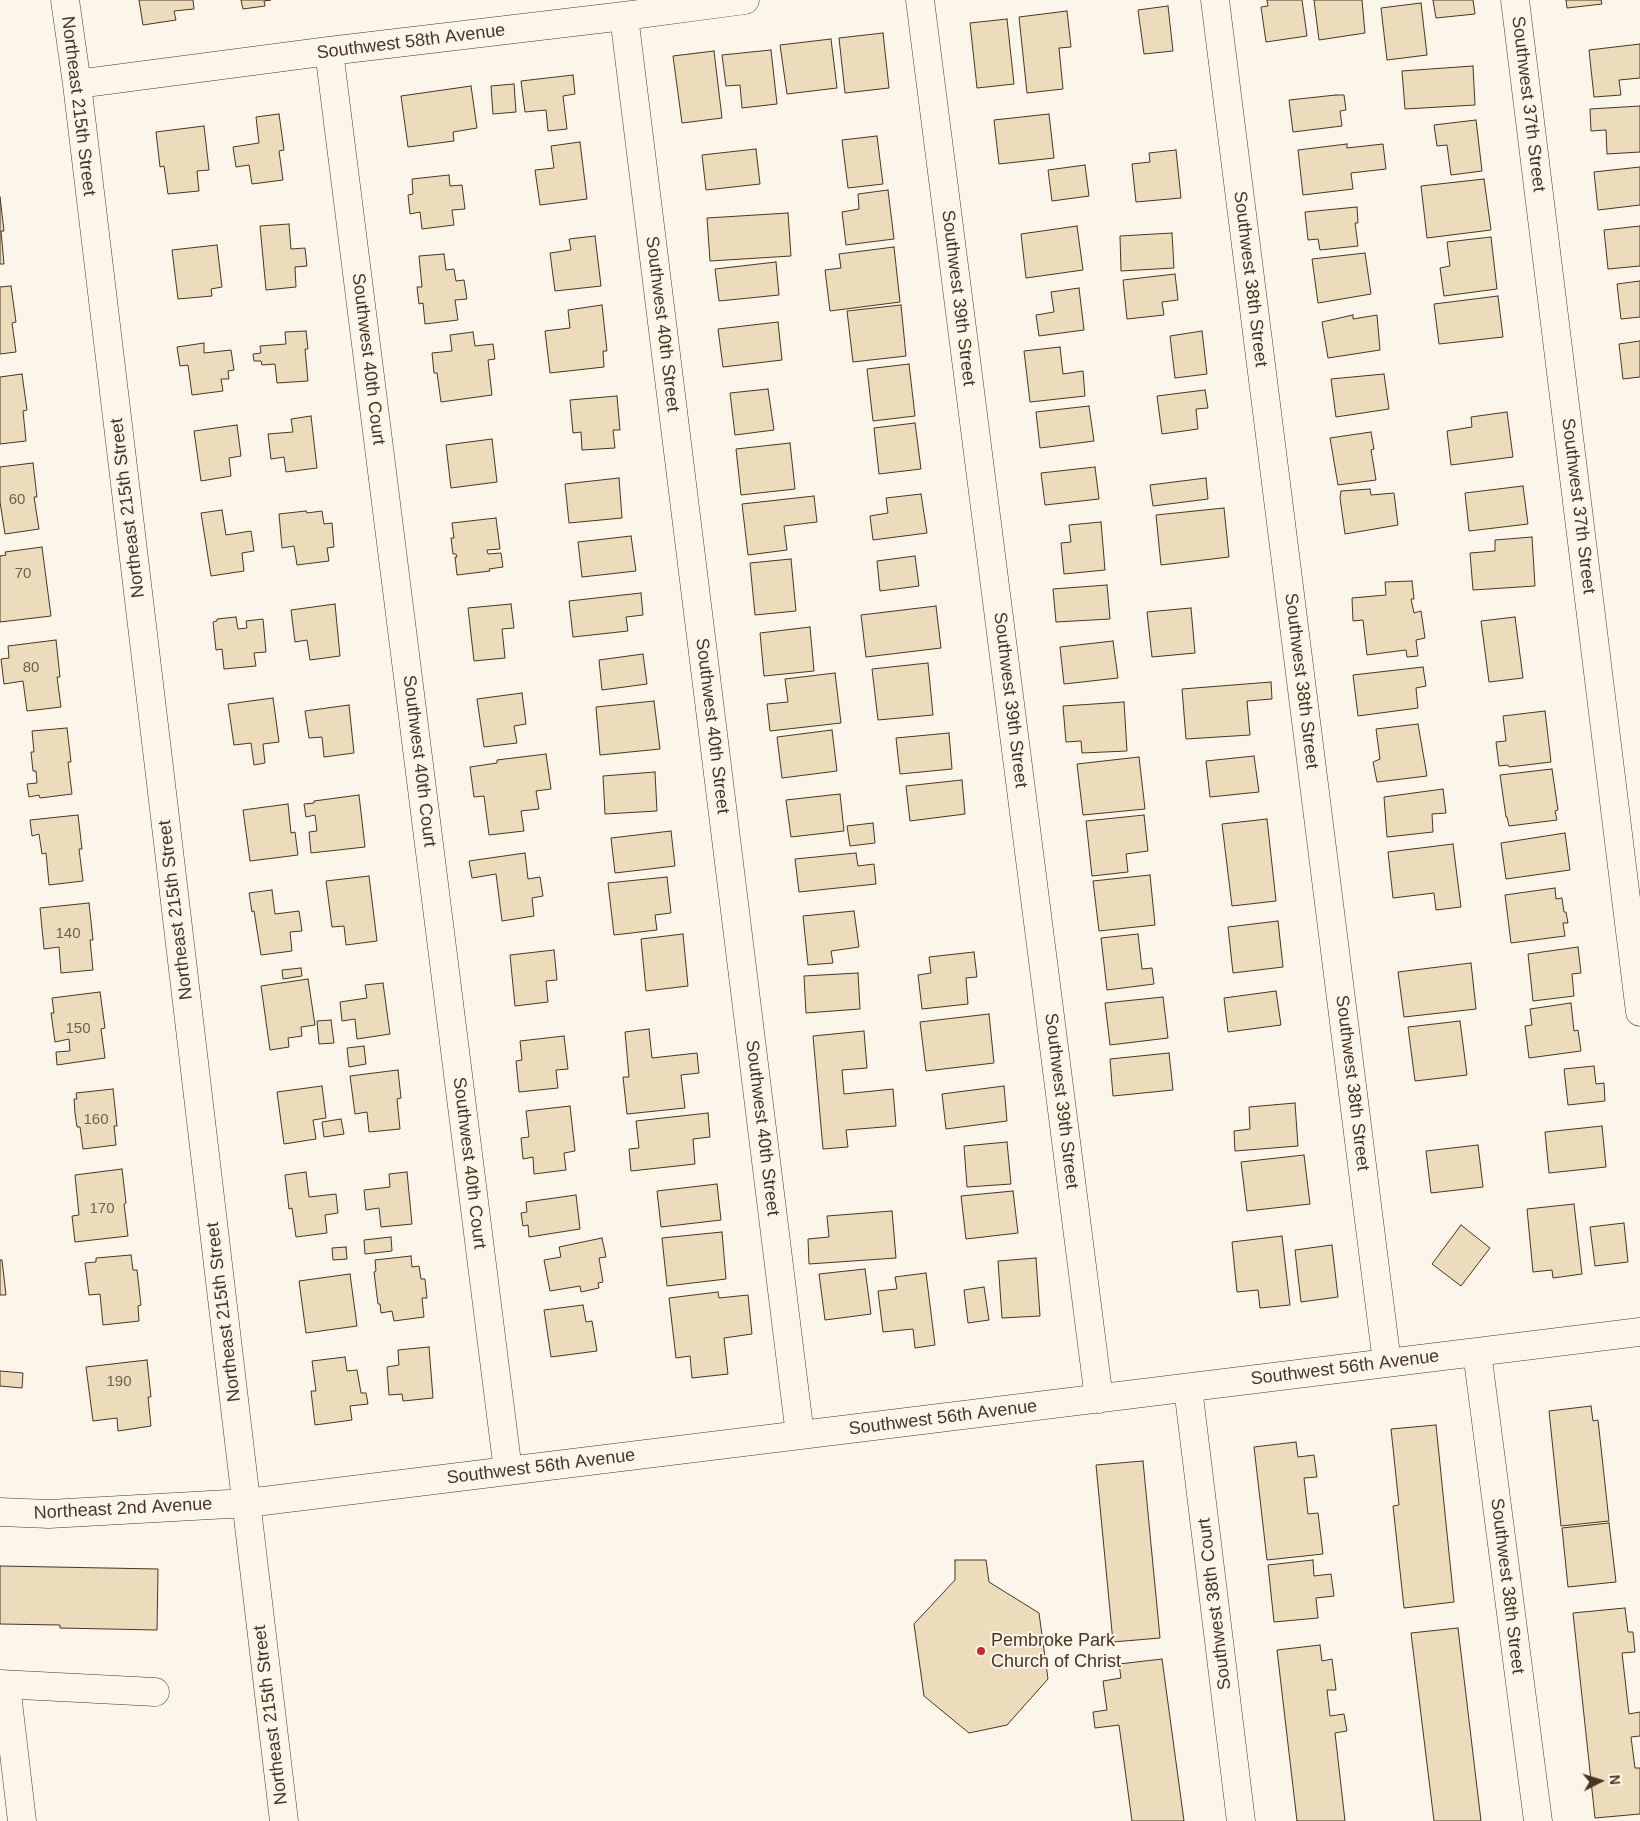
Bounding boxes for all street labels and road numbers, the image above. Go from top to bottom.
street label: Northeast 215th Street [56,15,100,197]
street label: Southwest 37th Street [1506,15,1550,193]
street label: Southwest 58th Avenue [315,20,507,64]
street label: Southwest 38th Street [1228,190,1272,368]
street label: Southwest 39th Street [936,209,980,387]
street label: Southwest 40th Street [640,235,684,413]
street label: Southwest 40th Court [347,272,389,446]
street label: Northeast 215th Street [106,417,150,599]
street label: Southwest 37th Street [1556,417,1600,595]
street label: Southwest 38th Street [1279,592,1323,770]
street label: Southwest 39th Street [988,611,1032,789]
street label: Southwest 40th Street [690,637,734,815]
street label: Southwest 40th Court [398,674,440,848]
street label: Northeast 215th Street [154,819,198,1001]
street label: Southwest 38th Street [1330,994,1374,1172]
street label: Southwest 39th Street [1039,1012,1083,1190]
street label: Southwest 40th Street [740,1039,784,1217]
street label: Southwest 40th Court [448,1076,490,1250]
street label: Northeast 215th Street [202,1221,246,1403]
street label: Southwest 56th Avenue [1249,1346,1441,1390]
street label: Southwest 56th Avenue [847,1396,1039,1440]
street label: Southwest 56th Avenue [445,1445,637,1489]
street label: Northeast 2nd Avenue [33,1494,213,1524]
street label: Southwest 38th Street [1485,1497,1529,1675]
street label: Southwest 38th Court [1194,1517,1236,1691]
street label: Northeast 215th Street [249,1624,293,1806]

